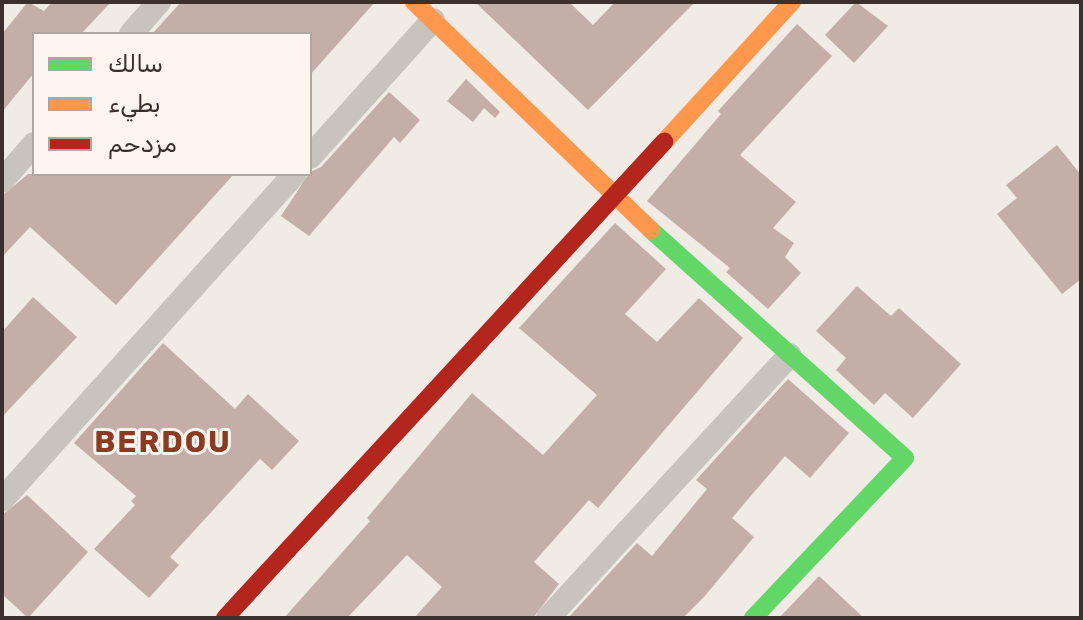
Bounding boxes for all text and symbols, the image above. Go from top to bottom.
legend [32,32,312,176]
text: سالك [108,50,163,78]
text: بطيء [108,90,161,118]
text: مزدحم [108,130,177,158]
district label: BERDOU [94,424,232,460]

